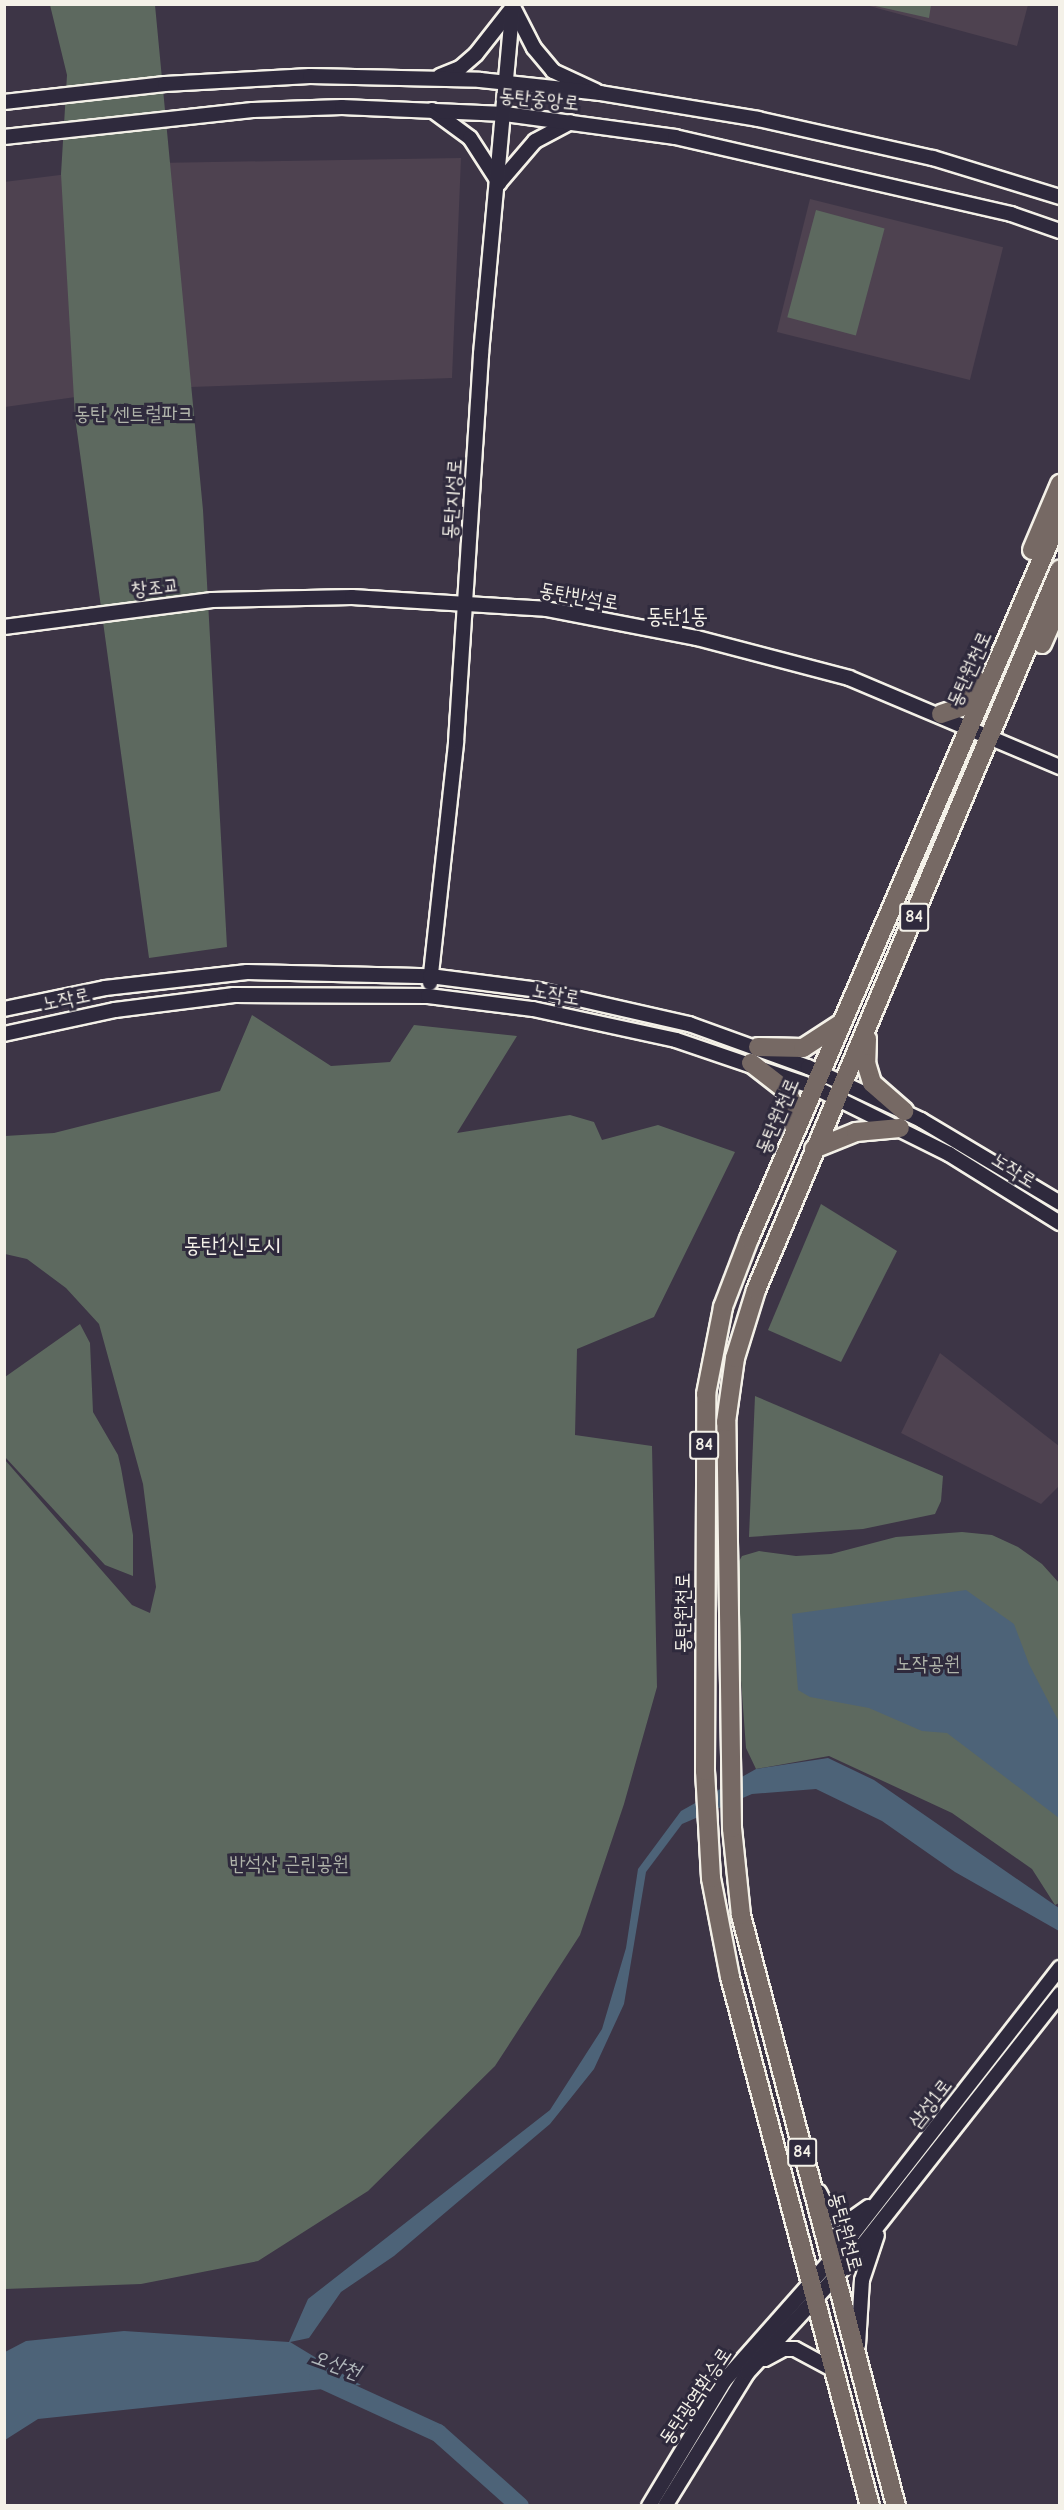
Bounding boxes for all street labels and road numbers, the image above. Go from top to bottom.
street label: 동탄중앙로 [498,83,580,115]
street label: 동탄지성로 [437,458,467,540]
street label: 창조교 [130,573,180,601]
street label: 동탄반석로 [537,577,621,615]
street label: 동탄원천로 [942,627,996,711]
road number: 84 [899,902,929,932]
street label: 노작로 [530,978,582,1010]
street label: 노작로 [40,982,92,1016]
street label: 동탄원천로 [750,1074,804,1158]
street label: 노작로 [987,1147,1041,1193]
road number: 84 [689,1430,719,1460]
street label: 동탄원천로 [670,1573,694,1653]
street label: 삼성1로 [903,2073,957,2133]
road number: 84 [787,2137,817,2167]
street label: 동탄원천로 [824,2190,868,2274]
street label: 동탄광역환승로 [654,2343,736,2449]

